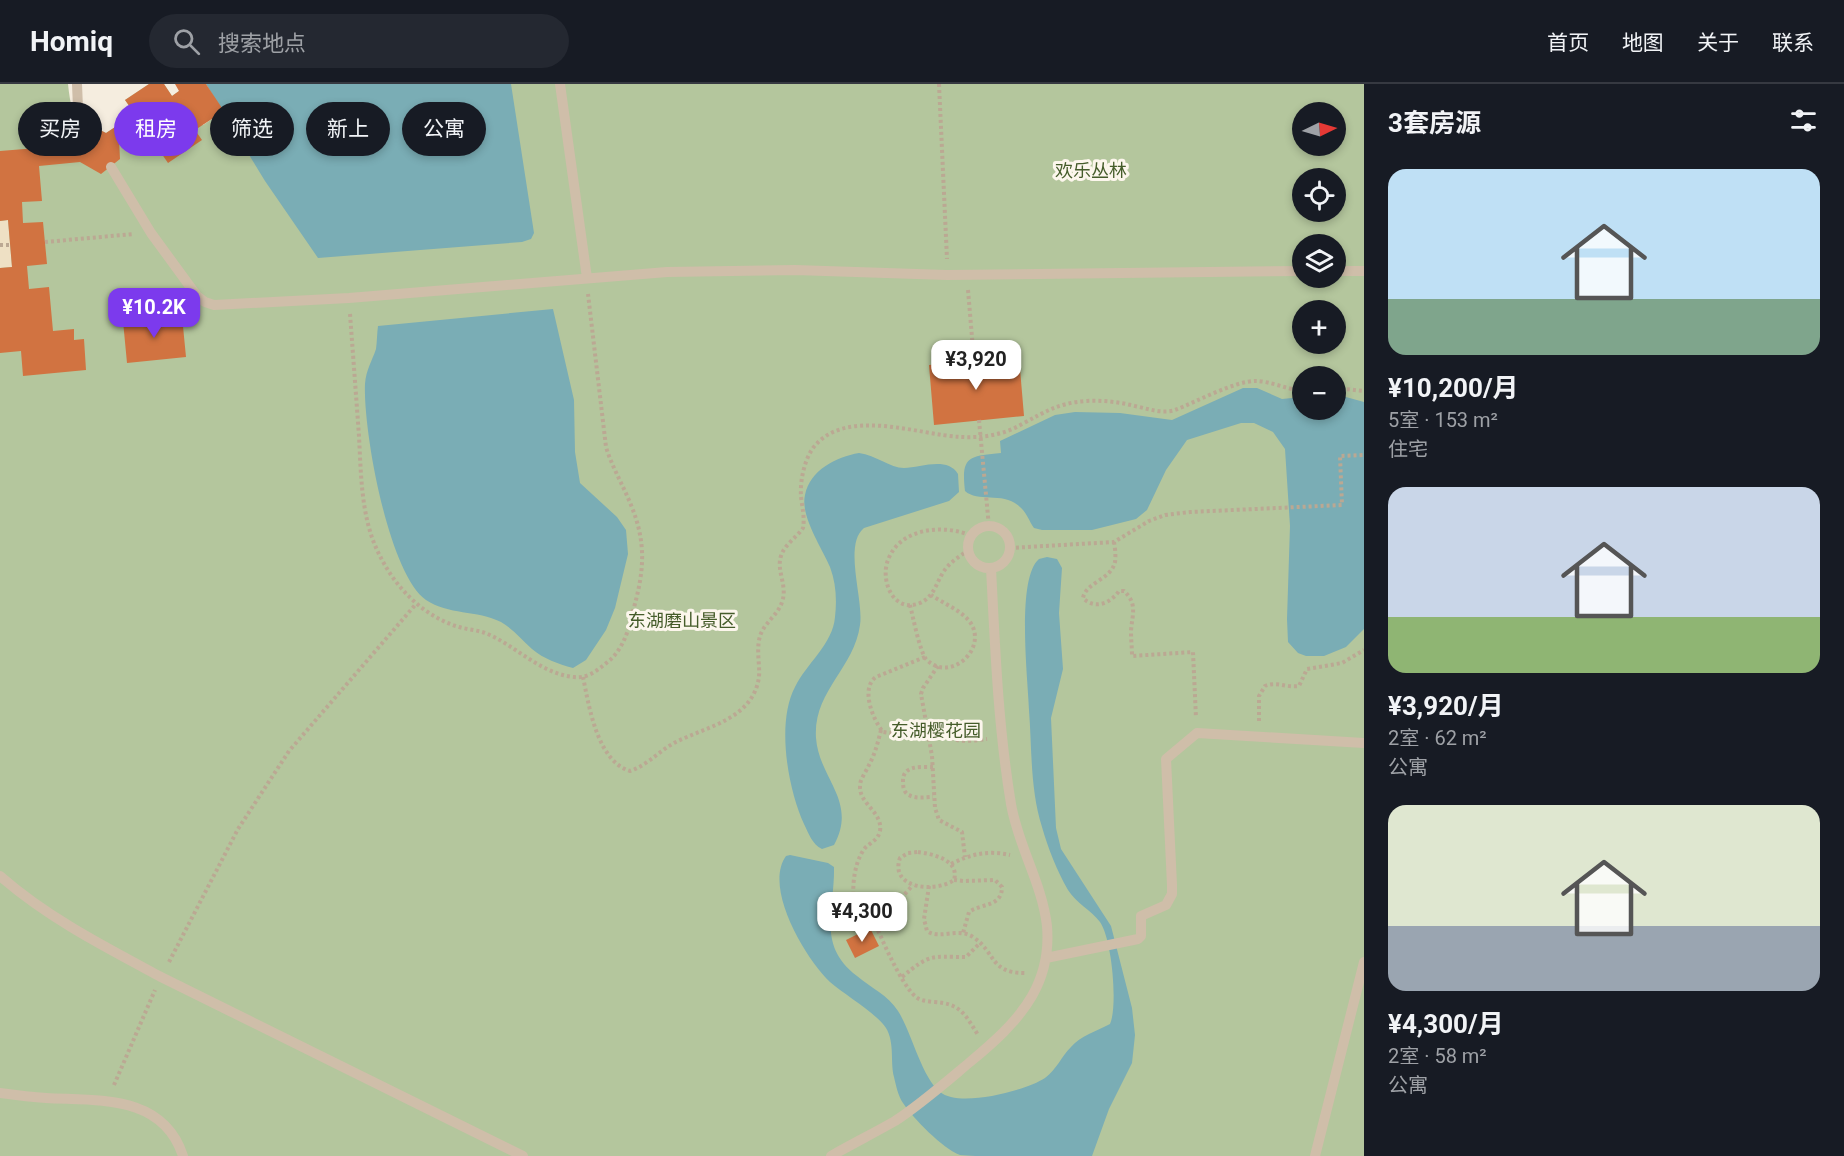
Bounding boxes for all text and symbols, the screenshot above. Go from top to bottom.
search box [149,14,569,68]
text: Homiq [30,25,113,58]
icon: search [170,25,203,58]
text: 搜索地点 [218,31,306,56]
text: 首页 [1547,31,1589,55]
text: 地图 [1622,31,1664,55]
text: 关于 [1697,31,1739,55]
text: 联系 [1772,31,1814,55]
chip: 买房 [18,102,102,156]
chip: 租房 [114,102,198,156]
chip: 筛选 [210,102,294,156]
chip: 新上 [306,102,390,156]
chip: 公寓 [402,102,486,156]
north arrow [1292,102,1346,156]
map controls [1292,102,1346,420]
icon: filters [1787,104,1820,137]
text: 3套房源 [1388,108,1481,138]
park label: 欢乐丛林 [1055,160,1127,181]
button: locate [1292,168,1346,222]
icon: home [1550,208,1658,316]
button: layers [1292,234,1346,288]
pin: ¥10.2K [105,288,203,339]
text: ¥10.2K [122,295,186,319]
button: + [1292,300,1346,354]
pin: ¥3,920 [927,340,1025,391]
text: ¥3,920 [945,347,1007,371]
button: − [1292,366,1346,420]
text: ¥10,200/月 [1388,373,1519,403]
text: 5室 · 153 m² [1388,408,1498,432]
text: 住宅 [1388,437,1428,461]
icon: home [1550,526,1658,634]
park label: 东湖磨山景区 [628,610,736,631]
text: ¥3,920/月 [1388,691,1504,721]
park label: 东湖樱花园 [891,720,981,741]
text: 2室 · 62 m² [1388,726,1487,750]
text: 公寓 [1388,755,1428,779]
icon: home [1550,844,1658,952]
pin: ¥4,300 [813,892,911,943]
text: ¥4,300 [831,899,893,923]
text: ¥4,300/月 [1388,1009,1504,1039]
text: 2室 · 58 m² [1388,1044,1487,1068]
text: 公寓 [1388,1073,1428,1097]

